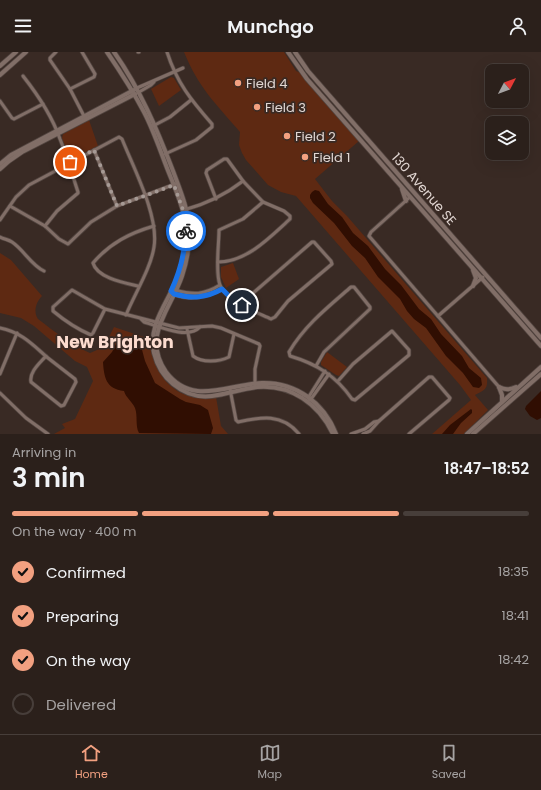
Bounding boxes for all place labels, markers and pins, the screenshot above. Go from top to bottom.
place label: Field 4 [246,74,287,93]
marker: Field 4 [233,78,243,88]
place label: Field 3 [265,98,306,117]
marker: Field 3 [252,102,262,112]
place label: Field 2 [295,127,336,146]
marker: Field 2 [282,131,292,141]
pin [53,145,87,179]
place label: Field 1 [313,148,350,167]
marker: Field 1 [300,152,310,162]
pin [225,288,259,322]

